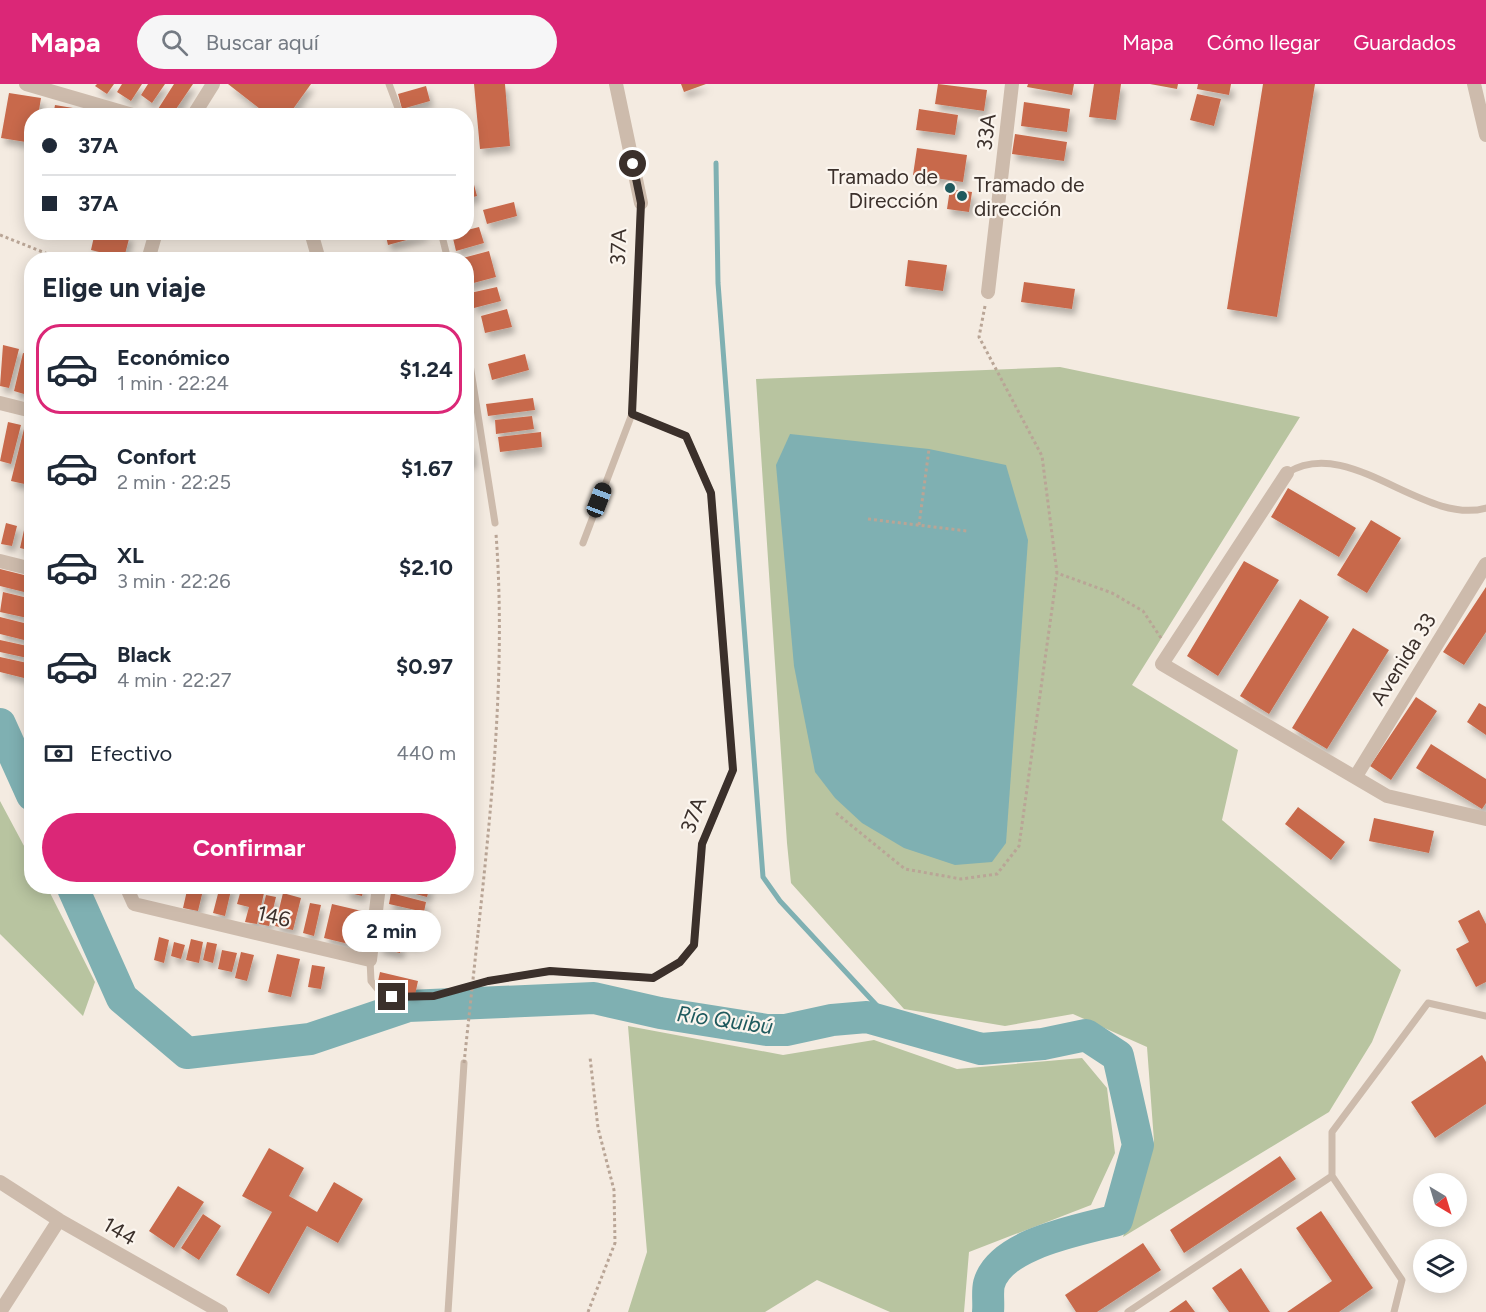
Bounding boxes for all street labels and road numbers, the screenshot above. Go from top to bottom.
street label: 33A [971,112,1001,152]
street label: 37A [605,228,631,266]
street label: Avenida 33 [1365,608,1441,710]
street label: 37A [675,793,711,837]
street label: 146 [255,900,293,932]
street label: 144 [99,1211,141,1251]

